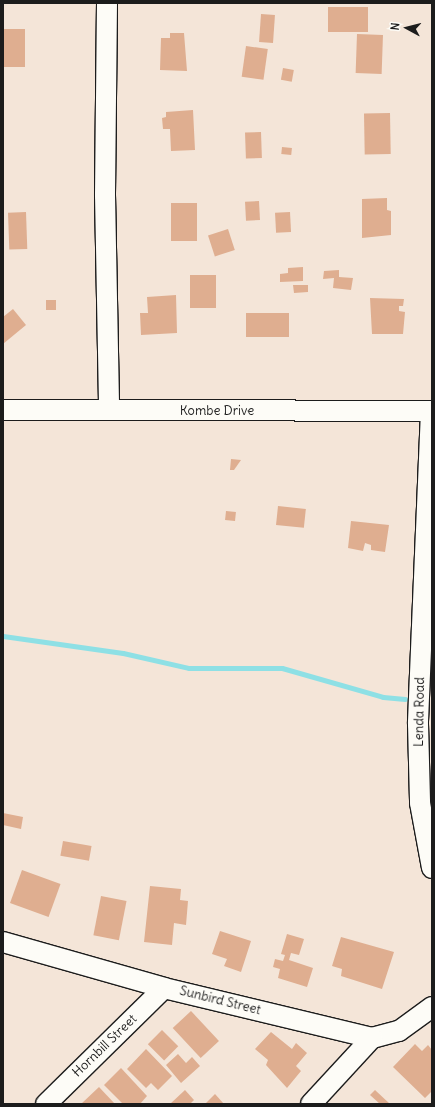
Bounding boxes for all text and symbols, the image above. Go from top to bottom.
north arrow [387,8,427,48]
text: N [388,22,403,31]
street label: Kombe Drive [180,403,254,419]
street label: Lenda Road [412,677,428,747]
street label: Sunbird Street [178,983,262,1019]
street label: Hornbill Street [70,1012,140,1080]

